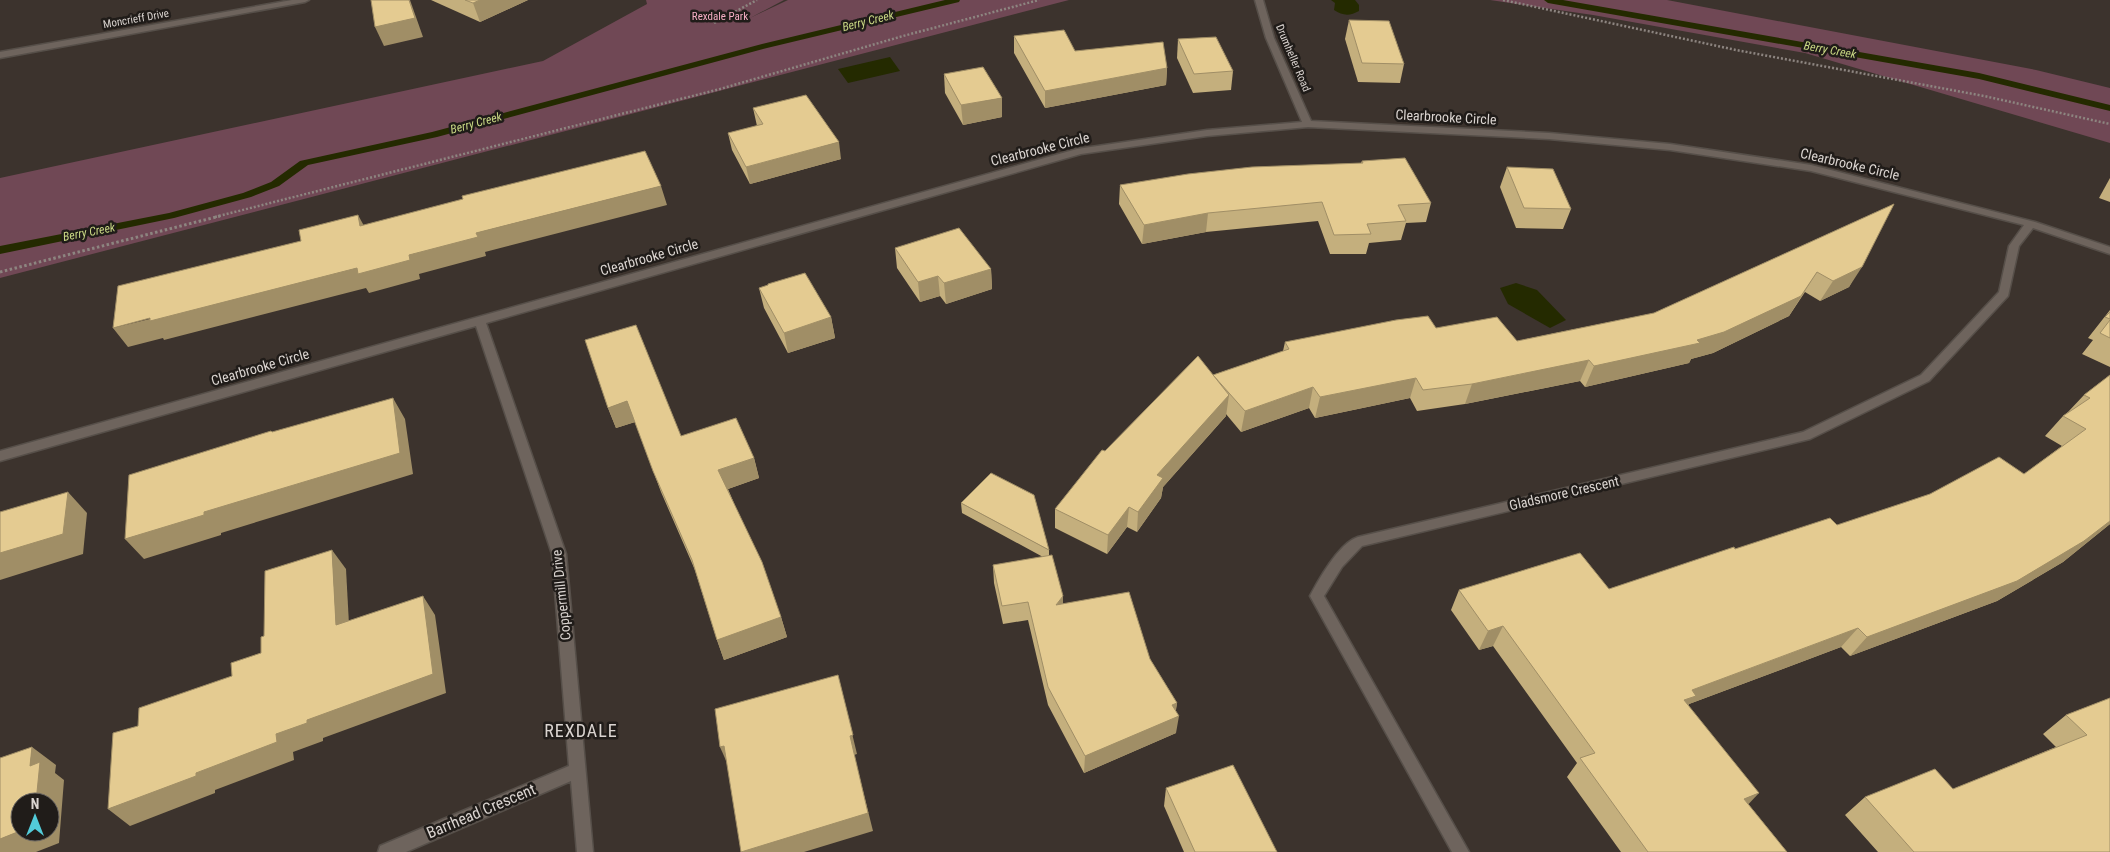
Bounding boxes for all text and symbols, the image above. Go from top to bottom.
street label: Moncrieff Drive [102,7,170,31]
water label: Berry Creek [841,8,896,34]
park label: Rexdale Park [692,10,748,23]
street label: Drumheller Road [1273,22,1313,94]
water label: Berry Creek [1803,39,1858,62]
street label: Clearbrooke Circle [1395,106,1497,128]
water label: Berry Creek [449,109,504,137]
street label: Clearbrooke Circle [989,129,1091,169]
street label: Clearbrooke Circle [1799,145,1902,183]
water label: Berry Creek [62,220,117,244]
street label: Clearbrooke Circle [598,235,700,279]
street label: Clearbrooke Circle [209,345,311,389]
street label: Gladsmore Crescent [1508,473,1620,513]
street label: Coppermill Drive [548,549,574,641]
district label: REXDALE [544,720,618,741]
street label: Barrhead Crescent [424,779,539,843]
north arrow [10,792,60,842]
text: N [31,796,39,812]

